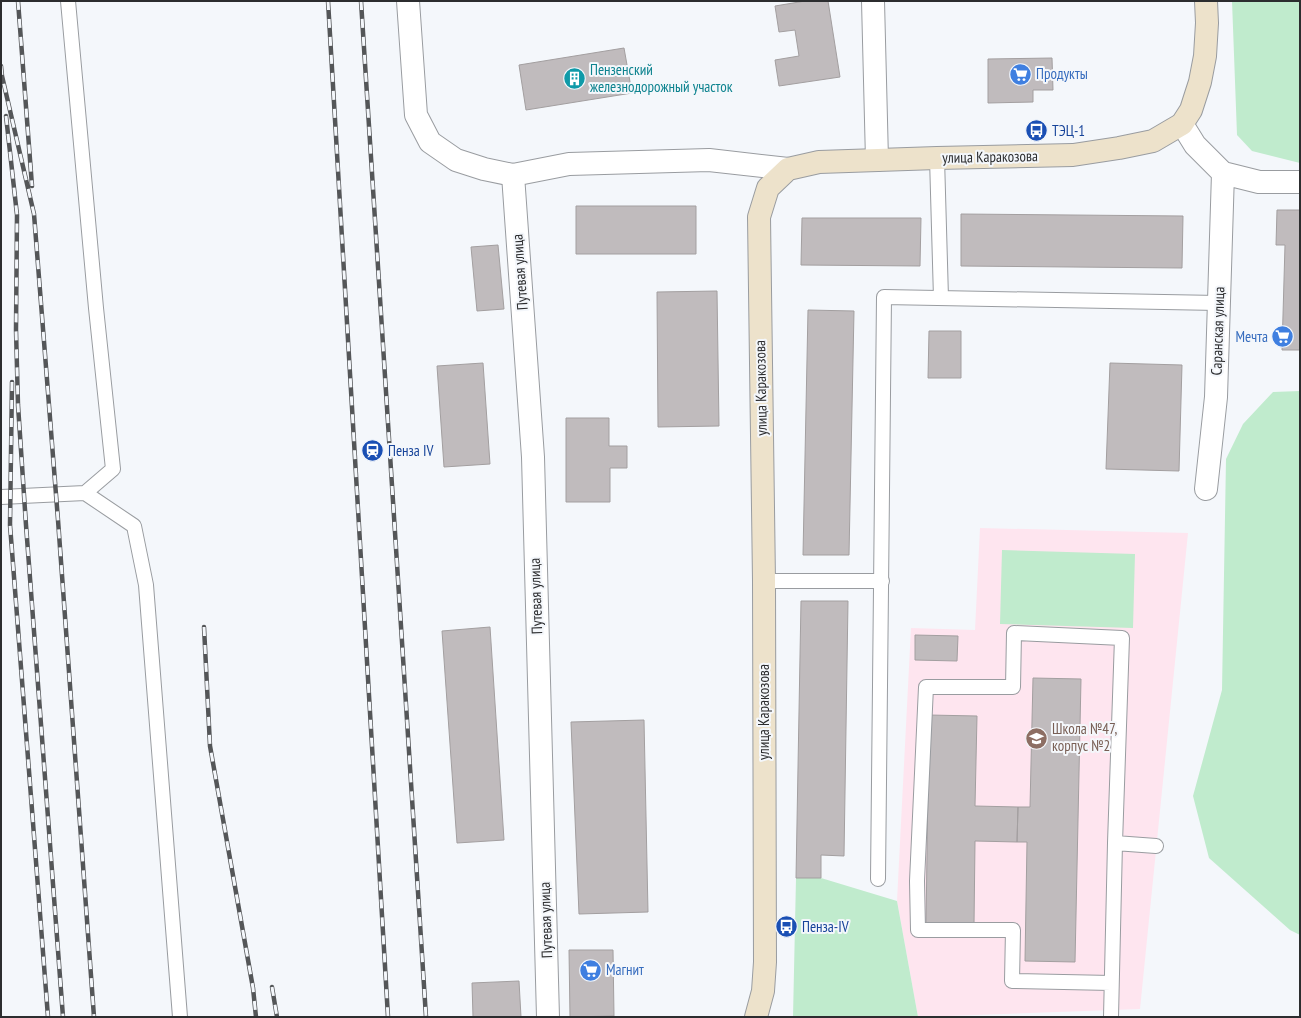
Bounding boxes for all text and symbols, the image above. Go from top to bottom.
place label: Пензенский железнодорожный участок [590,60,733,96]
supermarket icon: Продукты [1007,61,1033,87]
place label: Продукты [1036,64,1088,83]
building icon: Пензенский железнодорожный участок [562,66,588,92]
bus stop icon: ТЭЦ-1 [1024,118,1050,144]
place label: ТЭЦ-1 [1052,121,1085,140]
street label: улица Каракозова [942,146,1038,167]
street label: Путевая улица [507,233,532,311]
street label: Саранская улица [1206,286,1229,376]
supermarket icon: Мечта [1270,324,1296,350]
place label: Мечта [1236,327,1268,346]
street label: улица Каракозова [750,340,771,436]
station icon: Пенза IV [359,438,385,464]
place label: Пенза IV [388,441,434,460]
street label: Путевая улица [525,558,546,634]
street label: улица Каракозова [754,664,773,760]
place label: Школа №47, корпус №2 [1052,719,1117,755]
school or university icon: Школа №47, корпус №2 [1023,725,1049,751]
street label: Путевая улица [535,882,556,958]
bus stop icon: Пенза-IV [774,914,800,940]
place label: Пенза-IV [802,917,849,936]
supermarket icon: Магнит [578,957,604,983]
place label: Магнит [606,960,644,979]

